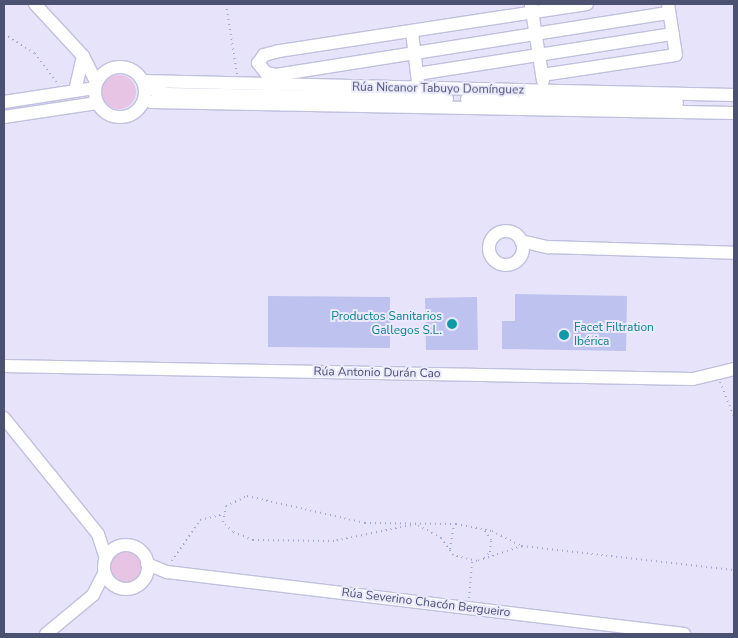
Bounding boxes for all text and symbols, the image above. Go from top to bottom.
street label: Rúa Nicanor Tabuyo Domínguez [352,80,524,98]
place label: Productos Sanitarios Gallegos S.L. [331,310,442,338]
marker: Productos Sanitarios Gallegos S.L. [446,318,458,330]
place label: Facet Filtration Ibérica [574,321,654,349]
marker: Facet Filtration Ibérica [558,329,570,341]
street label: Rúa Antonio Durán Cao [313,365,441,381]
street label: Rúa Severino Chacón Bergueiro [341,586,511,620]

